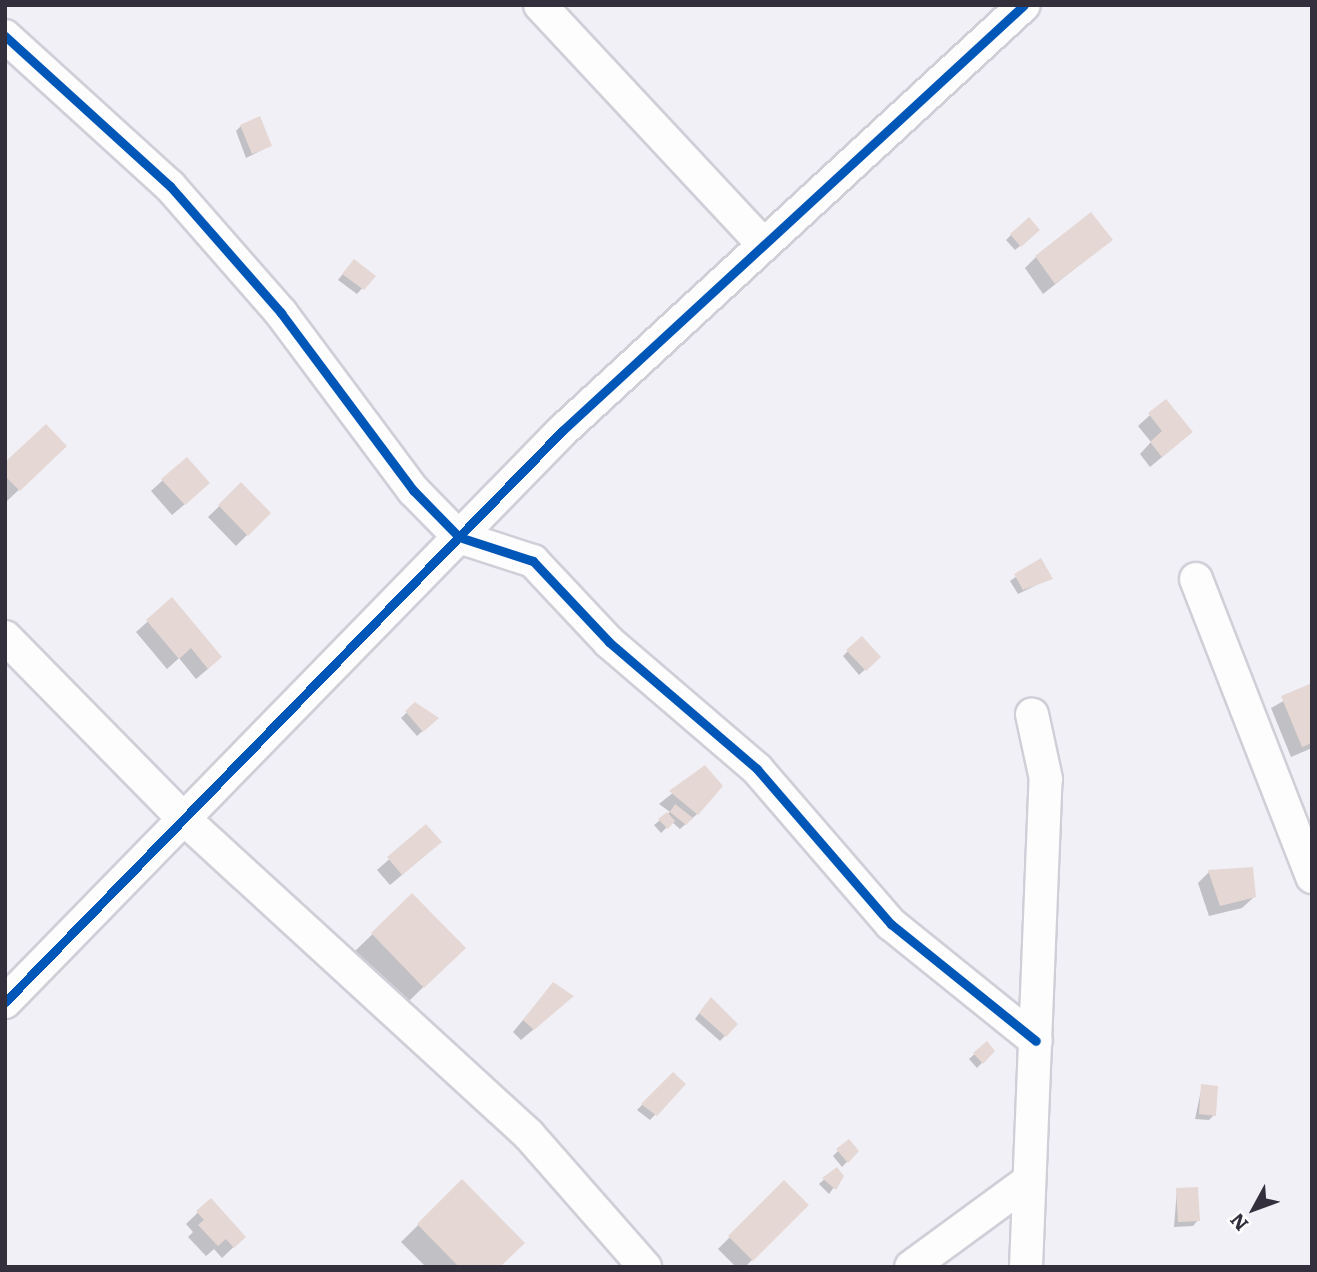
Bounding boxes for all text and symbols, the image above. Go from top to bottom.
north arrow [1219,1174,1289,1244]
text: N [1222,1208,1254,1238]

